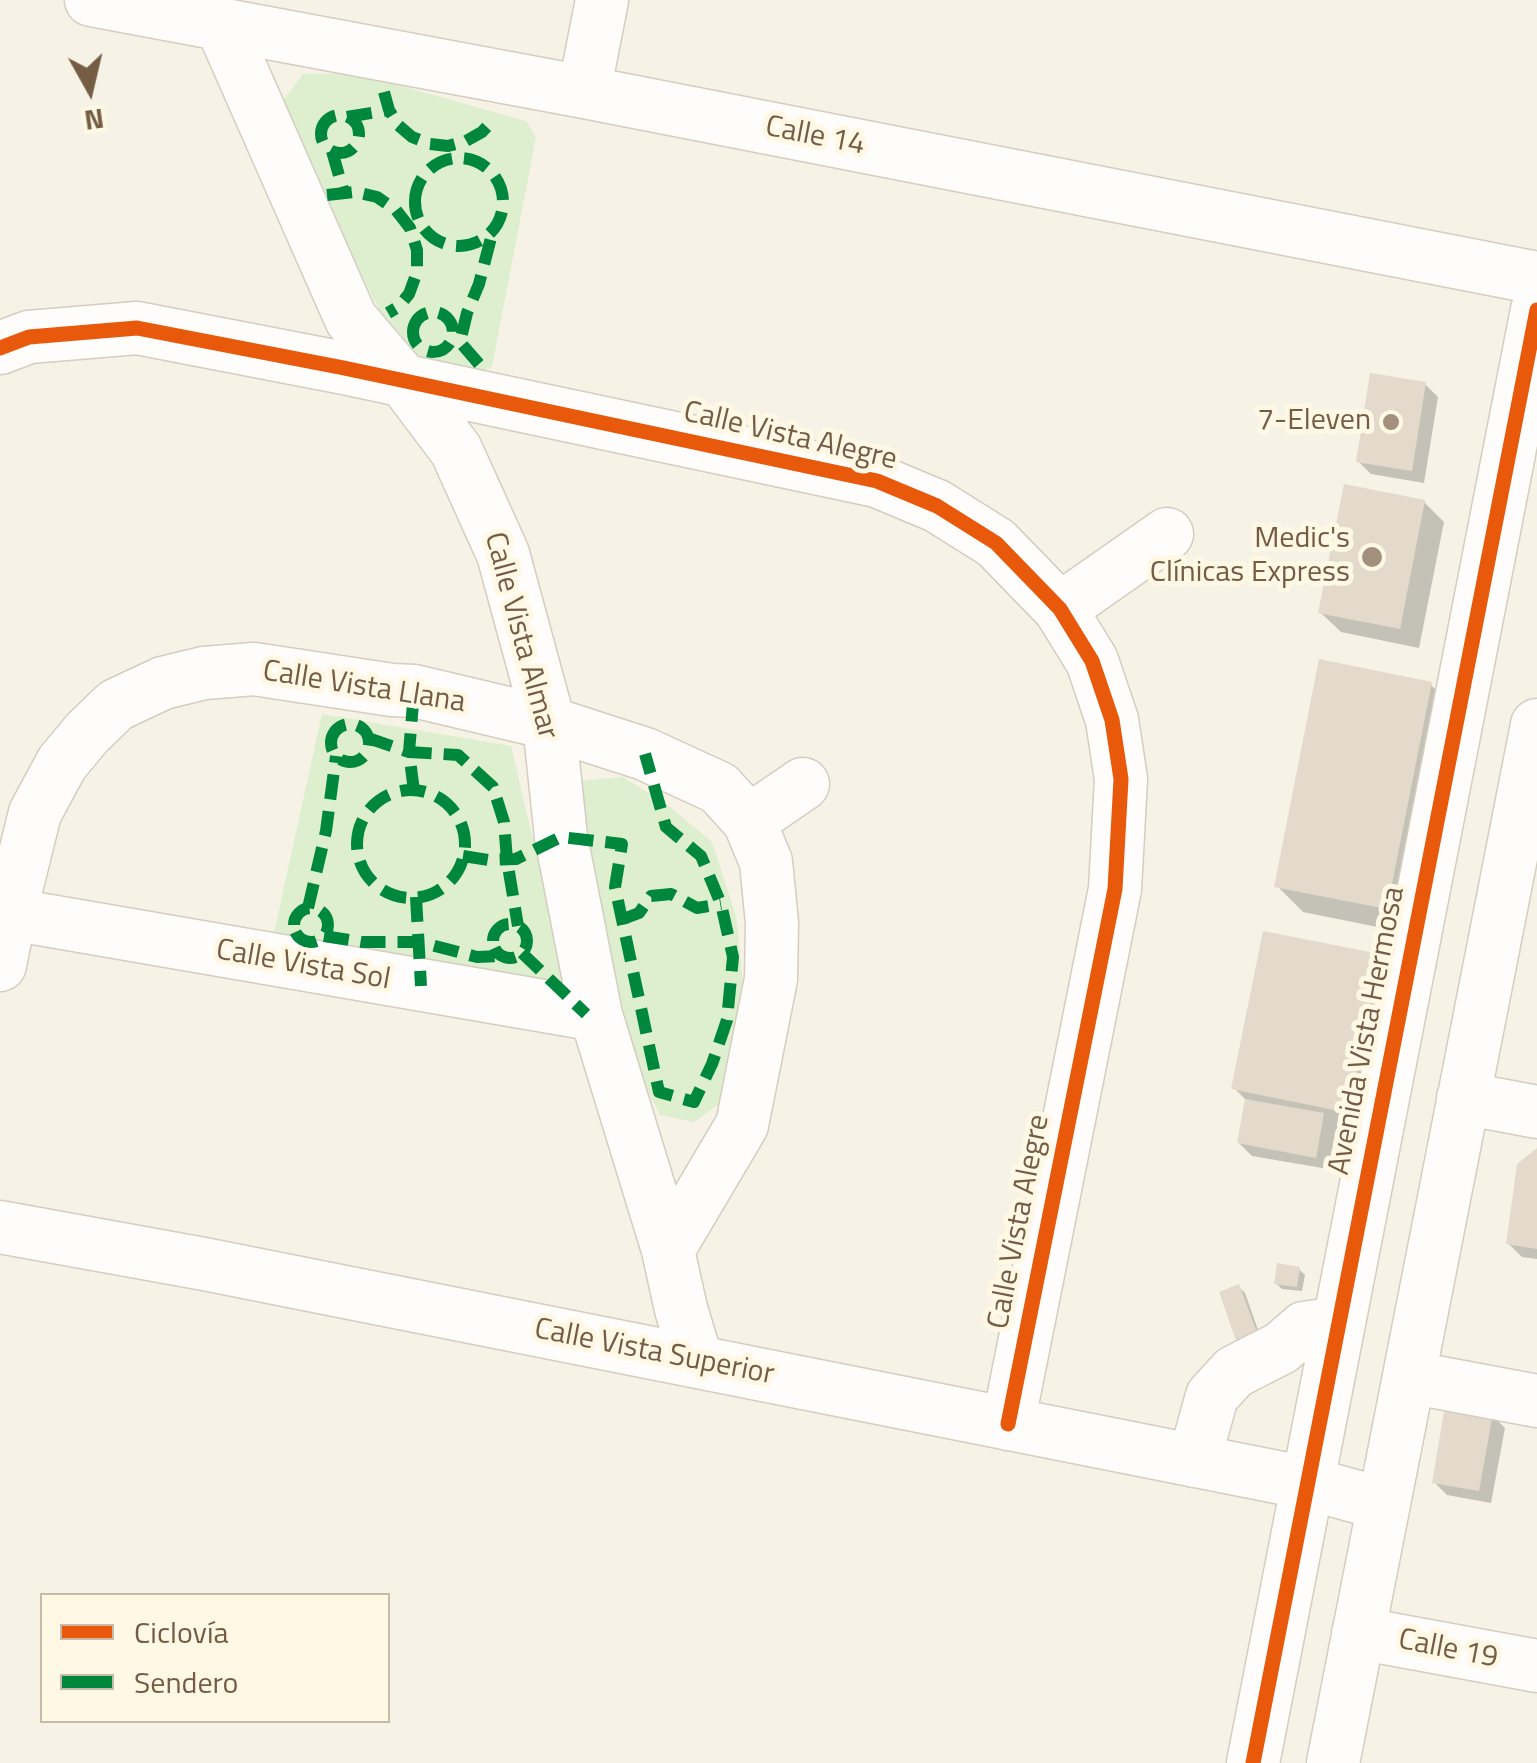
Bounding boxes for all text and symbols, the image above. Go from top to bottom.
north arrow [40,40,140,140]
text: N [82,98,107,143]
street label: Calle 14 [762,110,868,164]
street label: Calle Vista Alegre [680,395,900,479]
place label: 7-Eleven [1257,404,1371,440]
marker: 7-Eleven [1380,411,1402,433]
place label: Medic's Clínicas Express [1150,522,1350,592]
street label: Calle Vista Almar [475,529,565,743]
marker: Medic's Clínicas Express [1359,544,1385,570]
street label: Calle Vista Llana [260,654,468,722]
street label: Avenida Vista Hermosa [1322,884,1414,1178]
street label: Calle Vista Sol [213,933,393,999]
street label: Calle Vista Alegre [982,1112,1058,1332]
street label: Calle Vista Superior [531,1312,777,1394]
legend [40,1593,390,1723]
text: Ciclovía [134,1609,229,1655]
street label: Calle 19 [1395,1623,1501,1677]
text: Sendero [134,1659,238,1705]

